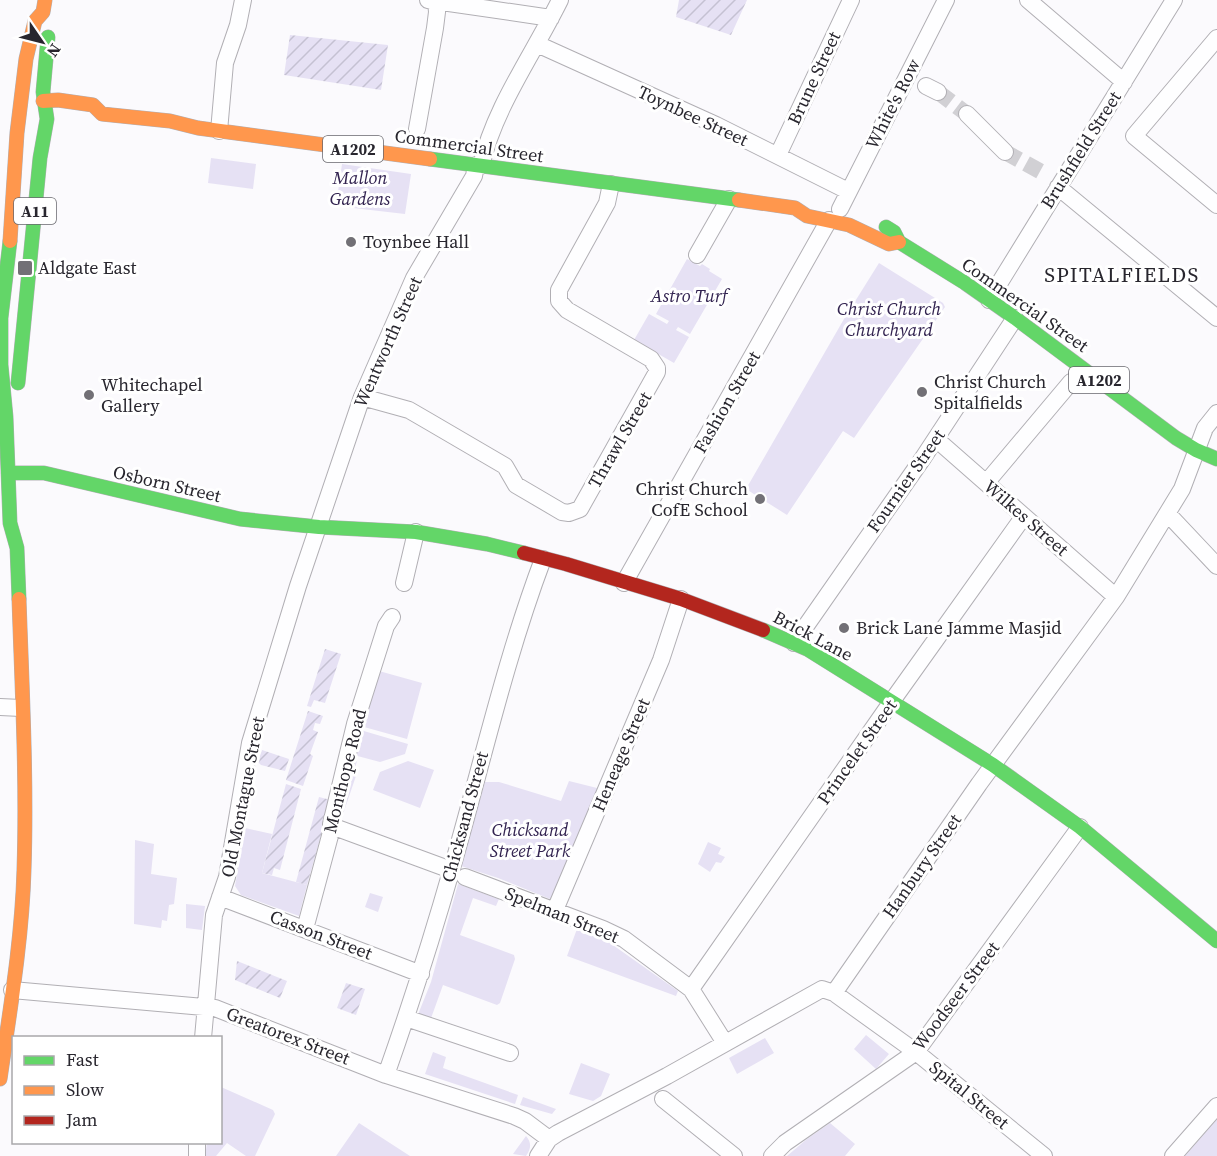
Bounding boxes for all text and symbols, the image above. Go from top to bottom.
north arrow [12,12,72,72]
street label: Brune Street [781,27,846,129]
text: N [42,40,67,62]
street label: White's Row [859,54,926,153]
street label: Toynbee Street [634,79,753,152]
street label: Brushfield Street [1034,86,1127,213]
street label: Commercial Street [393,123,545,168]
road number: A1202 [323,136,383,162]
park label: Mallon Gardens [330,165,391,211]
road number: A11 [14,198,56,224]
place label: Toynbee Hall [363,229,469,254]
marker: Toynbee Hall [344,235,358,249]
street label: Commercial Street [957,251,1094,358]
place label: Aldgate East [38,255,137,280]
marker: Aldgate East [16,259,34,277]
district label: SPITALFIELDS [1044,260,1200,289]
street label: Wentworth Street [348,272,428,411]
park label: Astro Turf [650,283,731,308]
park label: Christ Church Churchyard [837,296,941,342]
street label: Fashion Street [687,346,766,457]
road number: A1202 [1069,367,1129,393]
place label: Christ Church Spitalfields [934,369,1047,415]
place label: Whitechapel Gallery [101,372,203,418]
marker: Christ Church Spitalfields [915,385,929,399]
street label: Thrawl Street [582,387,657,493]
marker: Whitechapel Gallery [82,388,96,402]
street label: Fournier Street [861,424,951,538]
street label: Osborn Street [111,459,224,508]
street label: Wilkes Street [979,474,1074,562]
place label: Christ Church CofE School [636,476,748,522]
marker: Christ Church CofE School [753,492,767,506]
street label: Brick Lane [769,604,857,667]
place label: Brick Lane Jamme Masjid [856,615,1062,640]
marker: Brick Lane Jamme Masjid [837,621,851,635]
street label: Heneage Street [585,694,656,815]
street label: Princelet Street [811,694,902,809]
street label: Monthope Road [317,706,372,836]
street label: Old Montague Street [215,714,270,880]
street label: Chicksand Street [435,749,494,885]
street label: Hanbury Street [876,808,967,923]
park label: Chicksand Street Park [490,817,571,863]
street label: Spelman Street [501,880,623,949]
street label: Casson Street [266,904,376,966]
street label: Woodseer Street [906,936,1005,1055]
street label: Greatorex Street [223,1000,354,1071]
legend [12,1036,222,1144]
text: Fast [66,1047,99,1072]
street label: Spital Street [924,1055,1015,1135]
text: Slow [66,1077,104,1102]
text: Jam [65,1107,98,1132]

